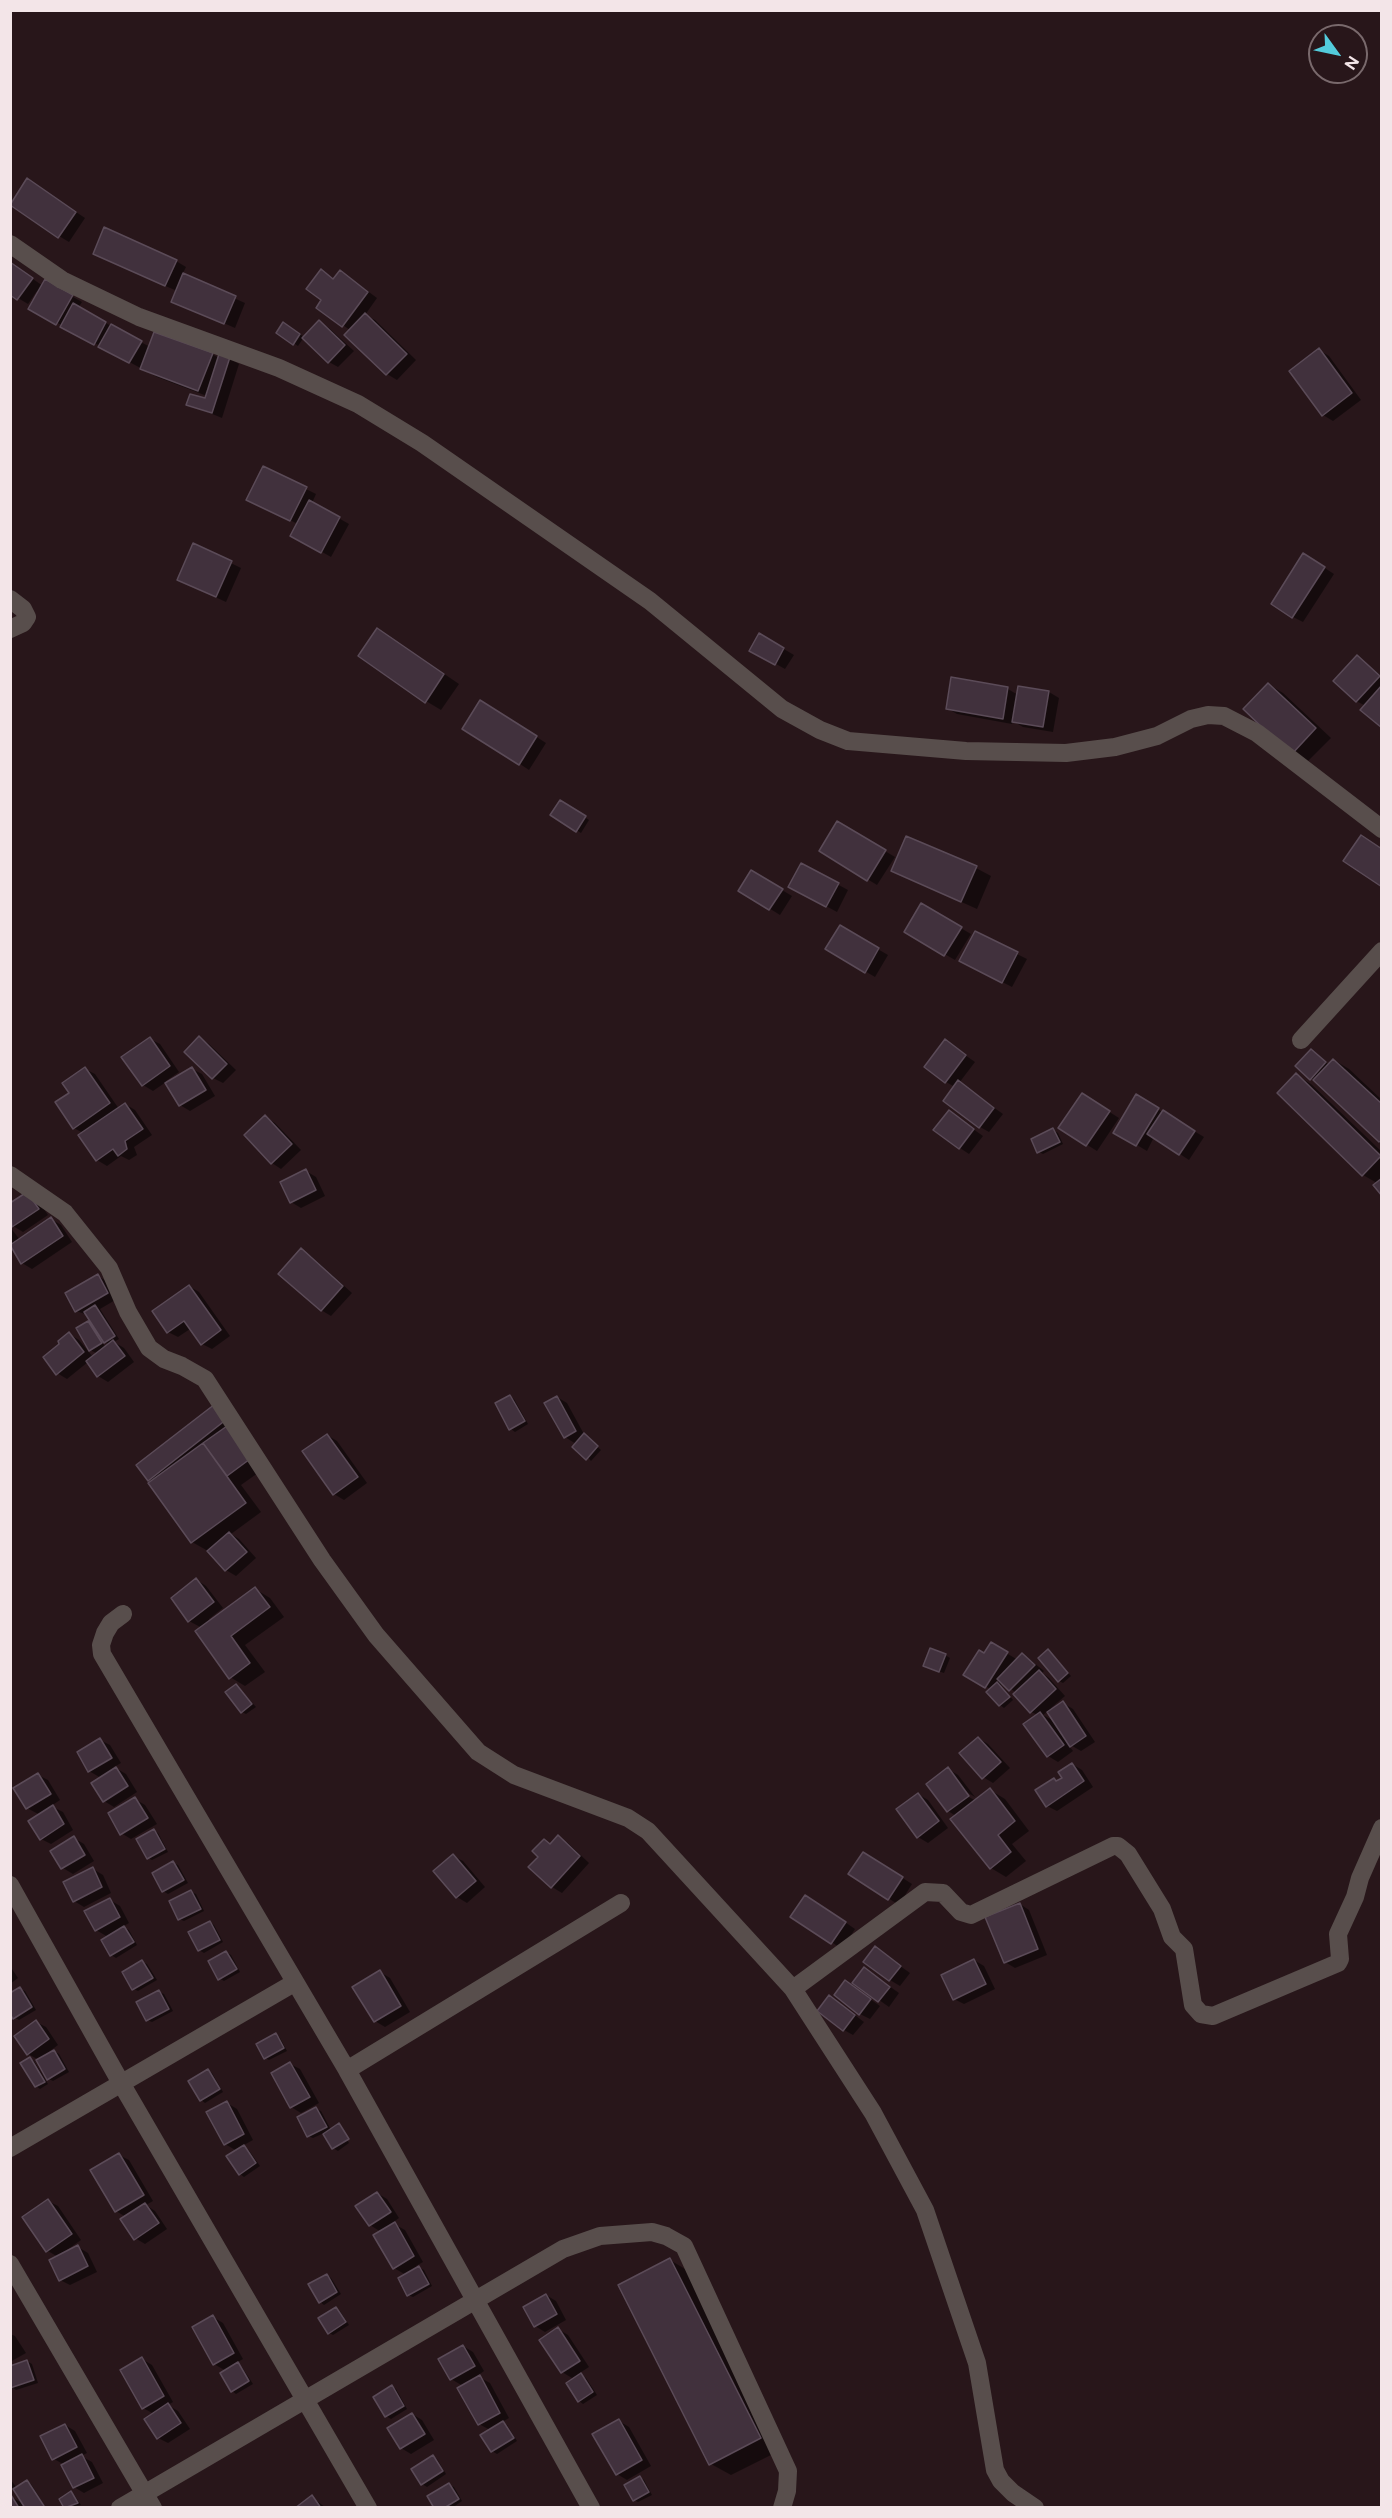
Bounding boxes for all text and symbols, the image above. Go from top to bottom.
north arrow [1308,24,1368,84]
text: N [1341,53,1363,73]

